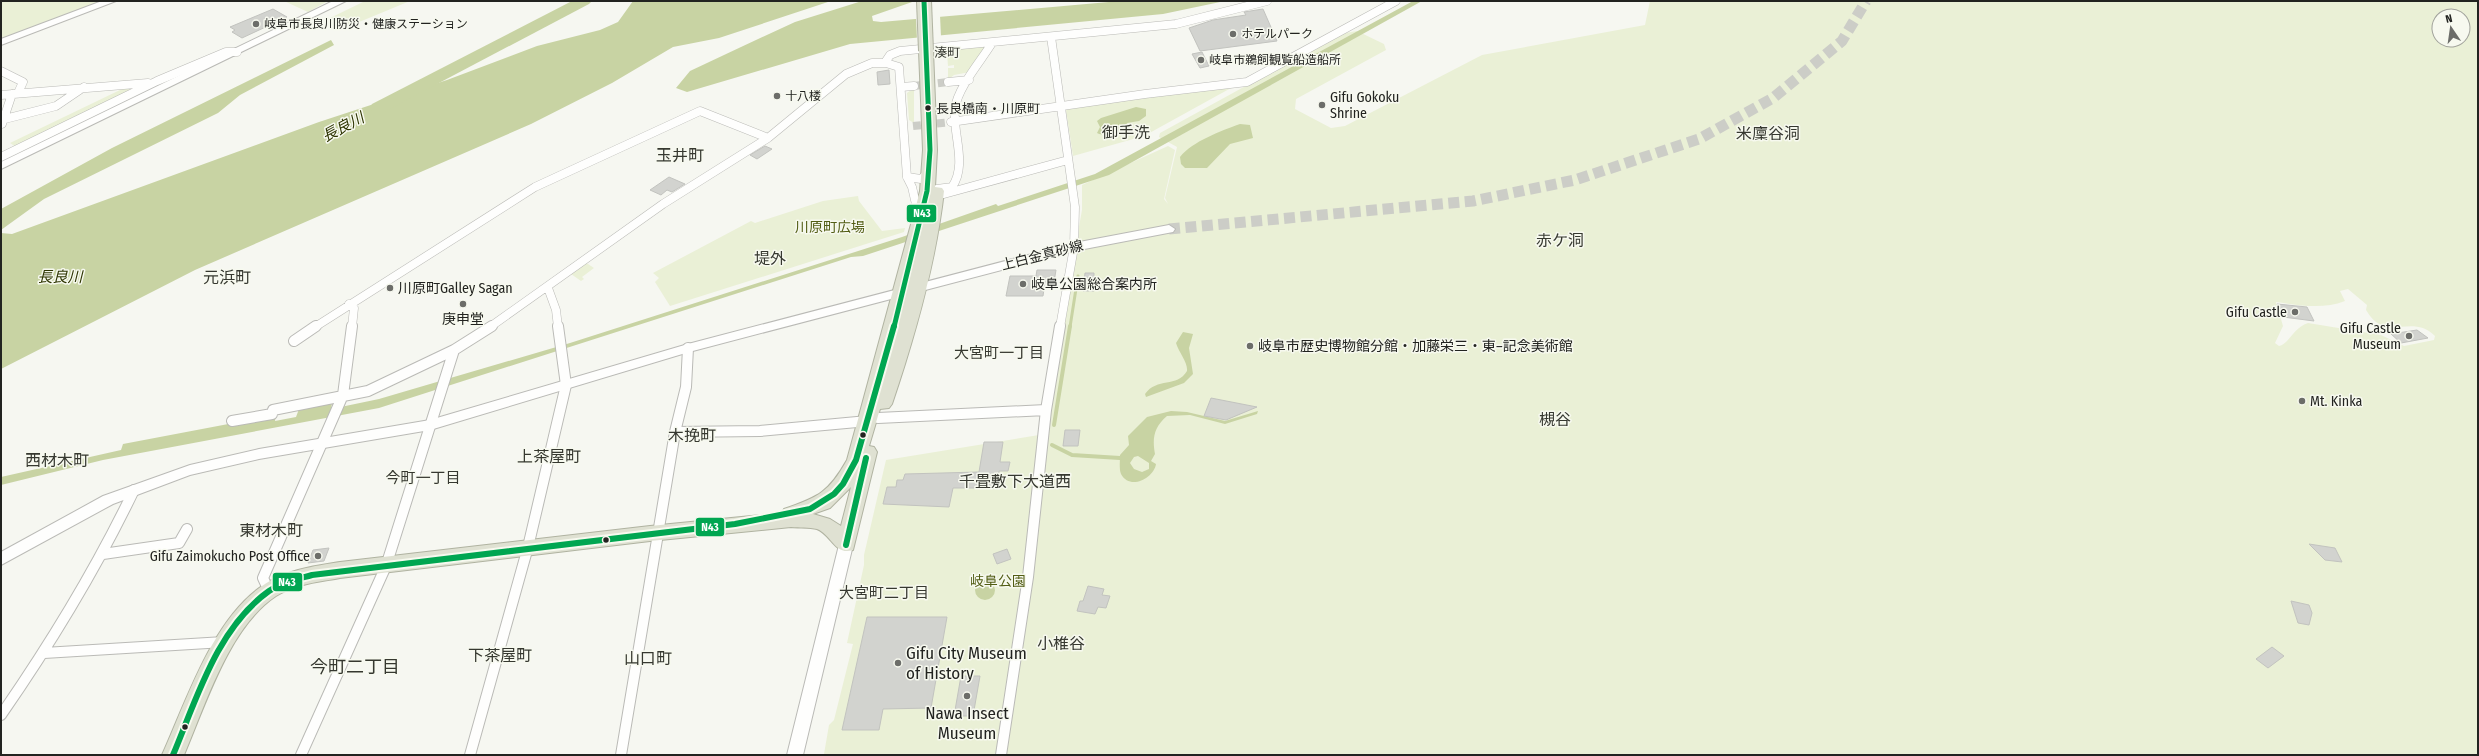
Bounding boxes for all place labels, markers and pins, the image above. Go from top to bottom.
place label: 岐阜市長良川防災・健康ステーション [264,17,468,31]
marker: 岐阜市長良川防災・健康ステーション [251,19,261,29]
place label: ホテルパーク [1241,27,1313,41]
marker: ホテルパーク [1228,29,1238,39]
place label: 岐阜市鵜飼観覧船造船所 [1209,53,1341,67]
marker: 岐阜市鵜飼観覧船造船所 [1196,55,1206,65]
place label: 十八楼 [785,89,821,103]
place label: Gifu Gokoku Shrine [1330,89,1399,122]
marker: 十八楼 [772,91,782,101]
marker: Gifu Gokoku Shrine [1317,100,1327,110]
place label: 長良橋南・川原町 [936,101,1040,116]
marker: 長良橋南・川原町 [923,103,933,113]
place label: 岐阜公園総合案内所 [1031,276,1157,293]
marker: 岐阜公園総合案内所 [1018,279,1028,289]
place label: 川原町Galley Sagan [398,280,513,297]
marker: 川原町Galley Sagan [385,283,395,293]
marker: 庚申堂 [458,299,468,309]
place label: Gifu Castle [2226,304,2287,321]
marker: Gifu Castle [2290,307,2300,317]
place label: 庚申堂 [442,311,484,328]
place label: Gifu Castle Museum [2340,320,2401,353]
marker: Gifu Castle Museum [2404,331,2414,341]
place label: 岐阜市歴史博物館分館・加藤栄三・東―記念美術館 [1258,338,1573,355]
marker: 岐阜市歴史博物館分館・加藤栄三・東―記念美術館 [1245,341,1255,351]
place label: Mt. Kinka [2310,393,2362,410]
marker: Mt. Kinka [2297,396,2307,406]
unlabelled marker [858,430,868,440]
unlabelled marker [601,535,611,545]
place label: Gifu Zaimokucho Post Office [150,548,310,565]
marker: Gifu Zaimokucho Post Office [313,551,323,561]
place label: Gifu City Museum of History [906,643,1027,684]
marker: Gifu City Museum of History [893,658,903,668]
marker: Nawa Insect Museum [962,691,972,701]
place label: Nawa Insect Museum [925,703,1009,744]
unlabelled marker [180,722,190,732]

